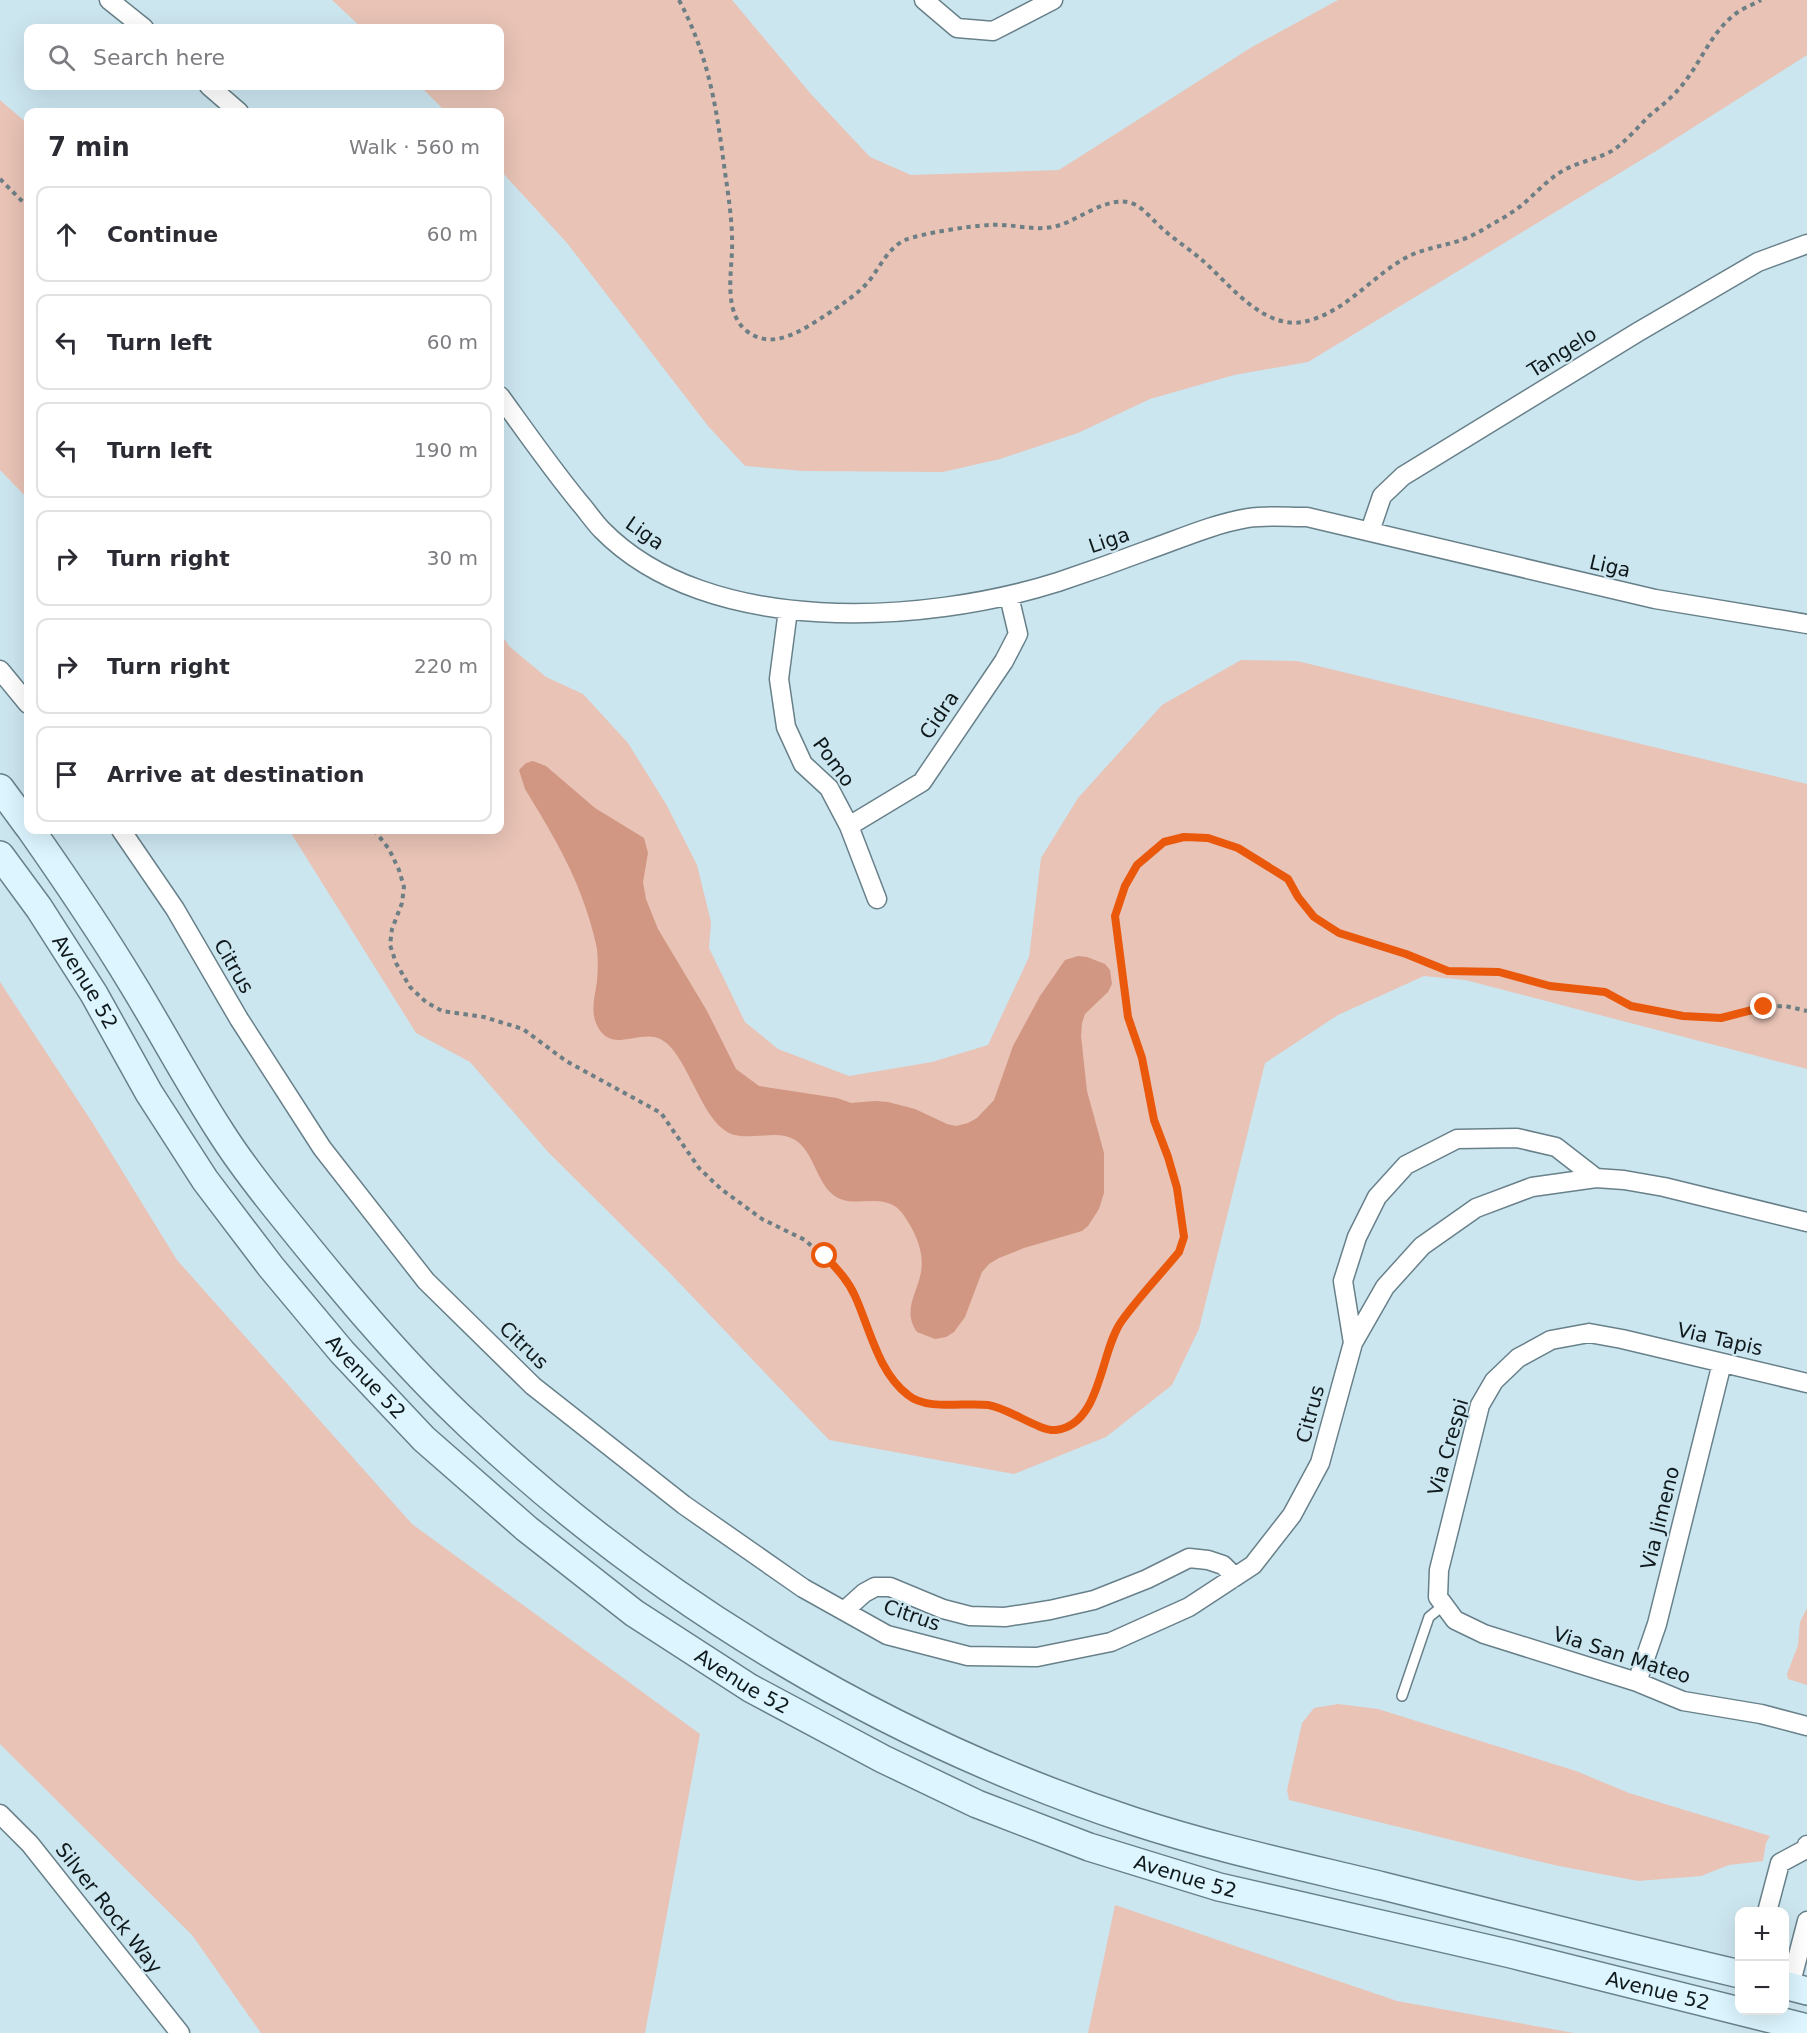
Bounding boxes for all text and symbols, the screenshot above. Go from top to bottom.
search box [24,24,504,90]
icon: search [45,41,78,74]
text: Search here [93,45,225,70]
text: 7 min [48,132,130,162]
text: Walk · 560 m [349,135,480,159]
icon: ahead [50,218,83,251]
text: Continue [107,222,218,247]
text: 60 m [427,222,478,246]
street label: Tangelo [1522,322,1601,383]
icon: left [50,326,83,359]
text: Turn left [107,330,212,355]
text: 60 m [427,330,478,354]
icon: left [50,434,83,467]
text: Turn left [107,438,212,463]
text: 190 m [414,438,478,462]
street label: Liga [621,511,669,555]
street label: Liga [1085,522,1133,558]
icon: right [50,542,83,575]
text: Turn right [107,546,230,571]
text: 30 m [427,546,478,570]
street label: Liga [1587,550,1633,582]
icon: right [50,650,83,683]
text: Turn right [107,654,230,679]
text: 220 m [414,654,478,678]
street label: Cidra [914,686,964,744]
street label: Pomo [808,733,860,791]
icon: arrive [50,758,83,791]
text: Arrive at destination [107,762,364,787]
street label: Avenue 52 [47,930,123,1033]
street label: Citrus [209,935,259,997]
route end [1750,993,1776,1019]
route start [811,1242,837,1268]
street label: Citrus [495,1316,553,1374]
street label: Via Tapis [1675,1317,1765,1361]
street label: Avenue 52 [321,1330,411,1424]
street label: Citrus [1291,1383,1329,1445]
street label: Via Crespi [1423,1396,1473,1498]
street label: Via Jimeno [1636,1464,1684,1572]
street label: Citrus [880,1594,944,1636]
street label: Via San Mateo [1550,1621,1694,1689]
street label: Avenue 52 [690,1644,794,1719]
street label: Silver Rock Way [51,1838,168,1978]
street label: Avenue 52 [1131,1850,1239,1903]
map controls [1735,1907,1789,2015]
button: + [1735,1907,1789,1961]
button: − [1735,1961,1789,2015]
street label: Avenue 52 [1603,1966,1712,2015]

